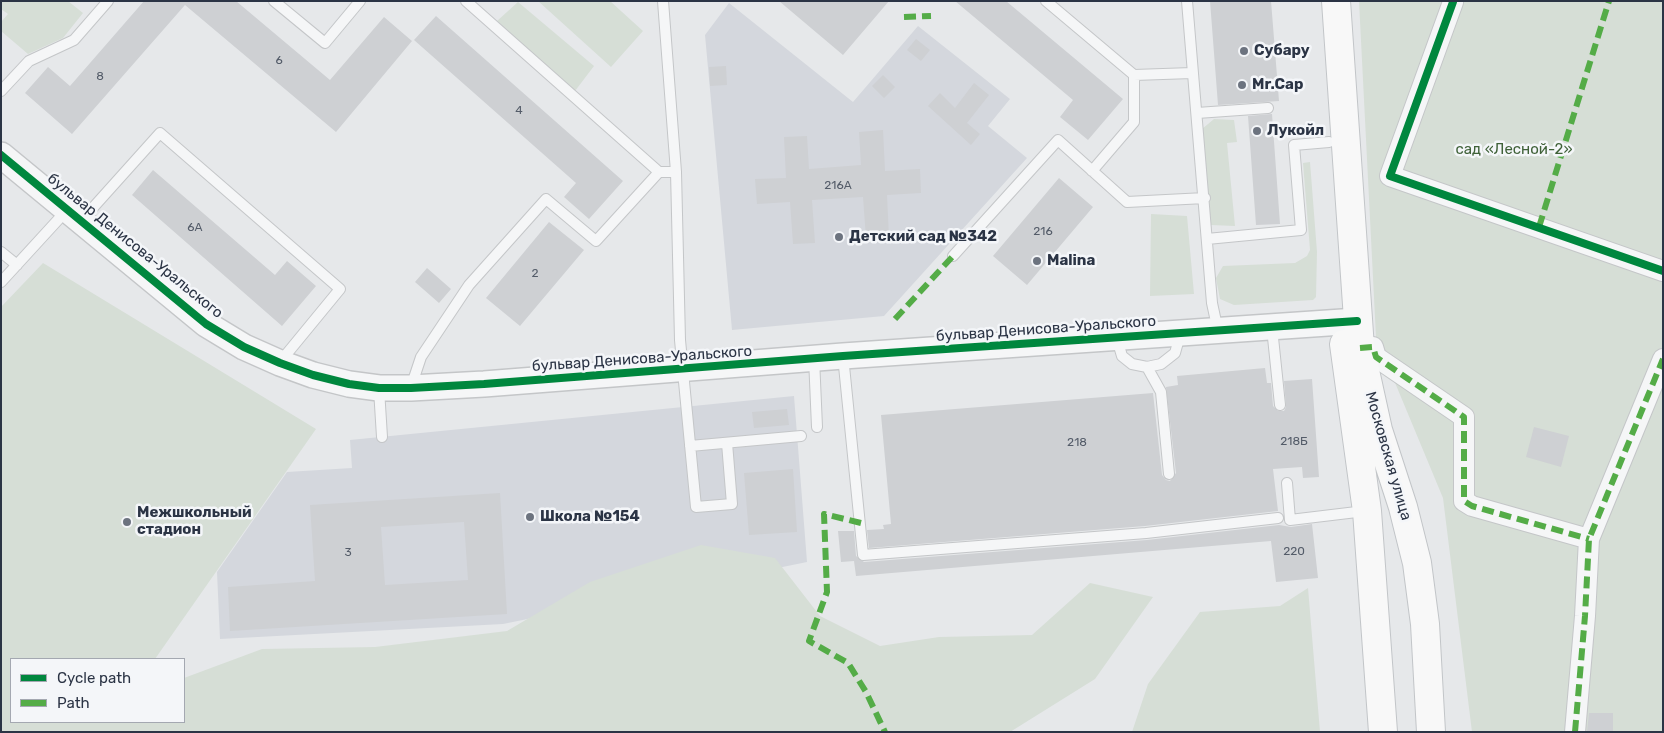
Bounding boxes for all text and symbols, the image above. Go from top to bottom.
place label: Субару [1254,42,1310,60]
marker: Субару [1238,45,1250,57]
house number: 6 [275,54,283,68]
house number: 8 [96,70,104,84]
place label: Mr.Cap [1252,76,1303,94]
marker: Mr.Cap [1236,79,1248,91]
house number: 4 [515,104,523,118]
place label: Лукойл [1267,122,1324,140]
marker: Лукойл [1251,125,1263,137]
park label: сад «Лесной-2» [1455,141,1573,159]
street label: бульвар Денисова-Уральского [44,170,226,322]
house number: 216А [824,179,852,193]
house number: 6А [187,221,203,235]
house number: 216 [1033,225,1053,239]
place label: Детский сад №342 [849,228,997,246]
marker: Детский сад №342 [833,231,845,243]
place label: Malina [1047,252,1095,270]
marker: Malina [1031,255,1043,267]
house number: 2 [531,267,539,281]
street label: бульвар Денисова-Уральского [935,312,1157,346]
street label: бульвар Денисова-Уральского [531,342,753,376]
street label: Московская улица [1361,390,1415,522]
house number: 218Б [1280,435,1308,449]
house number: 218 [1067,436,1087,450]
place label: Межшкольный стадион [137,504,252,539]
place label: Школа №154 [540,508,640,526]
marker: Школа №154 [524,511,536,523]
marker: Межшкольный стадион [121,516,133,528]
house number: 220 [1283,545,1305,559]
house number: 3 [344,546,352,560]
legend [10,658,185,723]
text: Cycle path [57,669,131,687]
text: Path [57,694,90,712]

